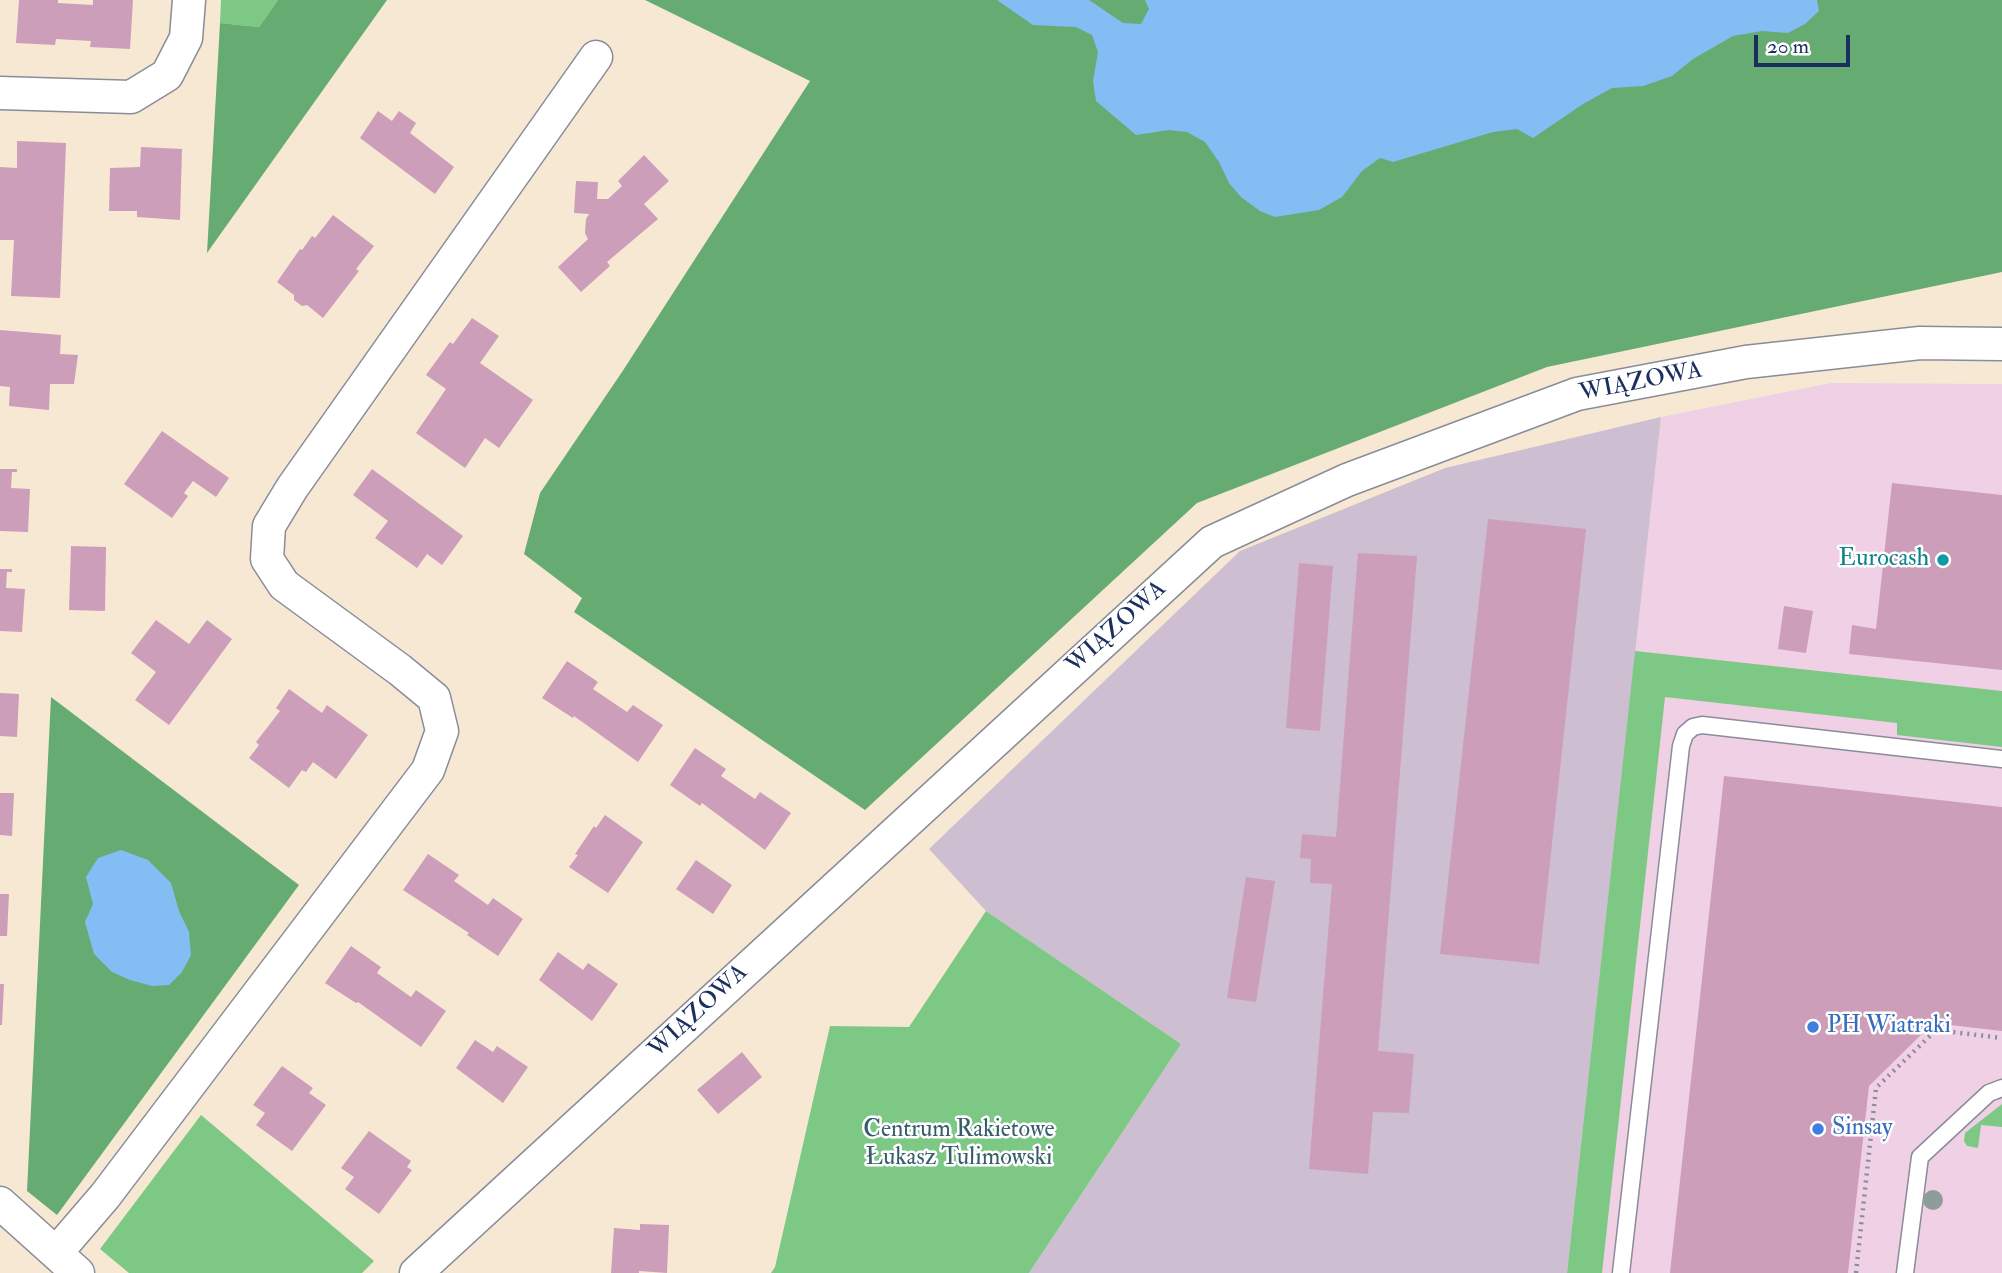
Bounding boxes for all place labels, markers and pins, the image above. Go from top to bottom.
place label: Eurocash [1839,546,1929,574]
marker: Eurocash [1935,552,1951,568]
place label: PH Wiatraki [1827,1013,1951,1041]
marker: PH Wiatraki [1805,1019,1821,1035]
place label: Sinsay [1832,1115,1892,1143]
marker: Sinsay [1810,1121,1826,1137]

